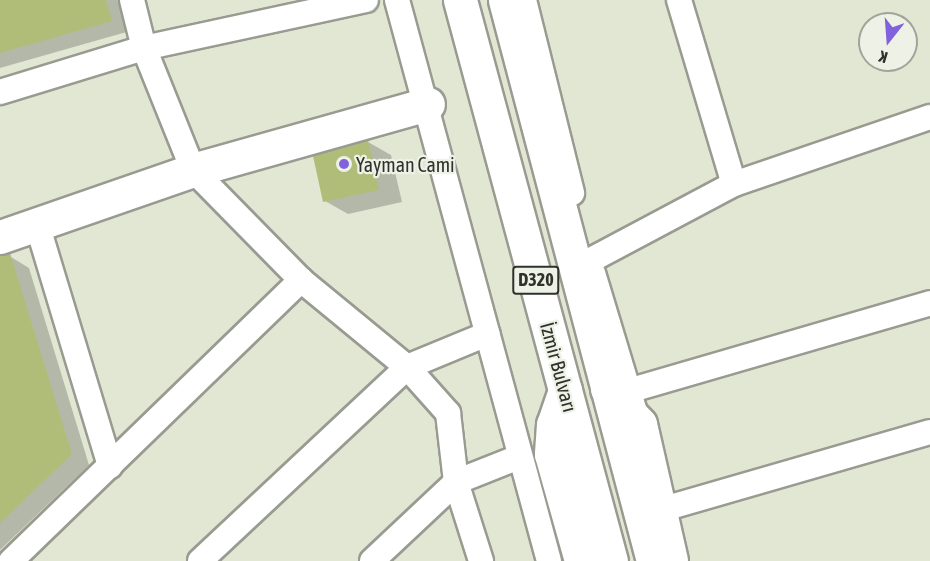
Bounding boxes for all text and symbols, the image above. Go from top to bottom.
north arrow [858,12,918,72]
text: K [877,48,890,67]
place label: Yayman Cami [356,152,455,176]
marker: Yayman Cami [337,157,351,171]
road number: D320 [512,265,560,295]
street label: İzmir Bulvarı [536,319,582,415]

